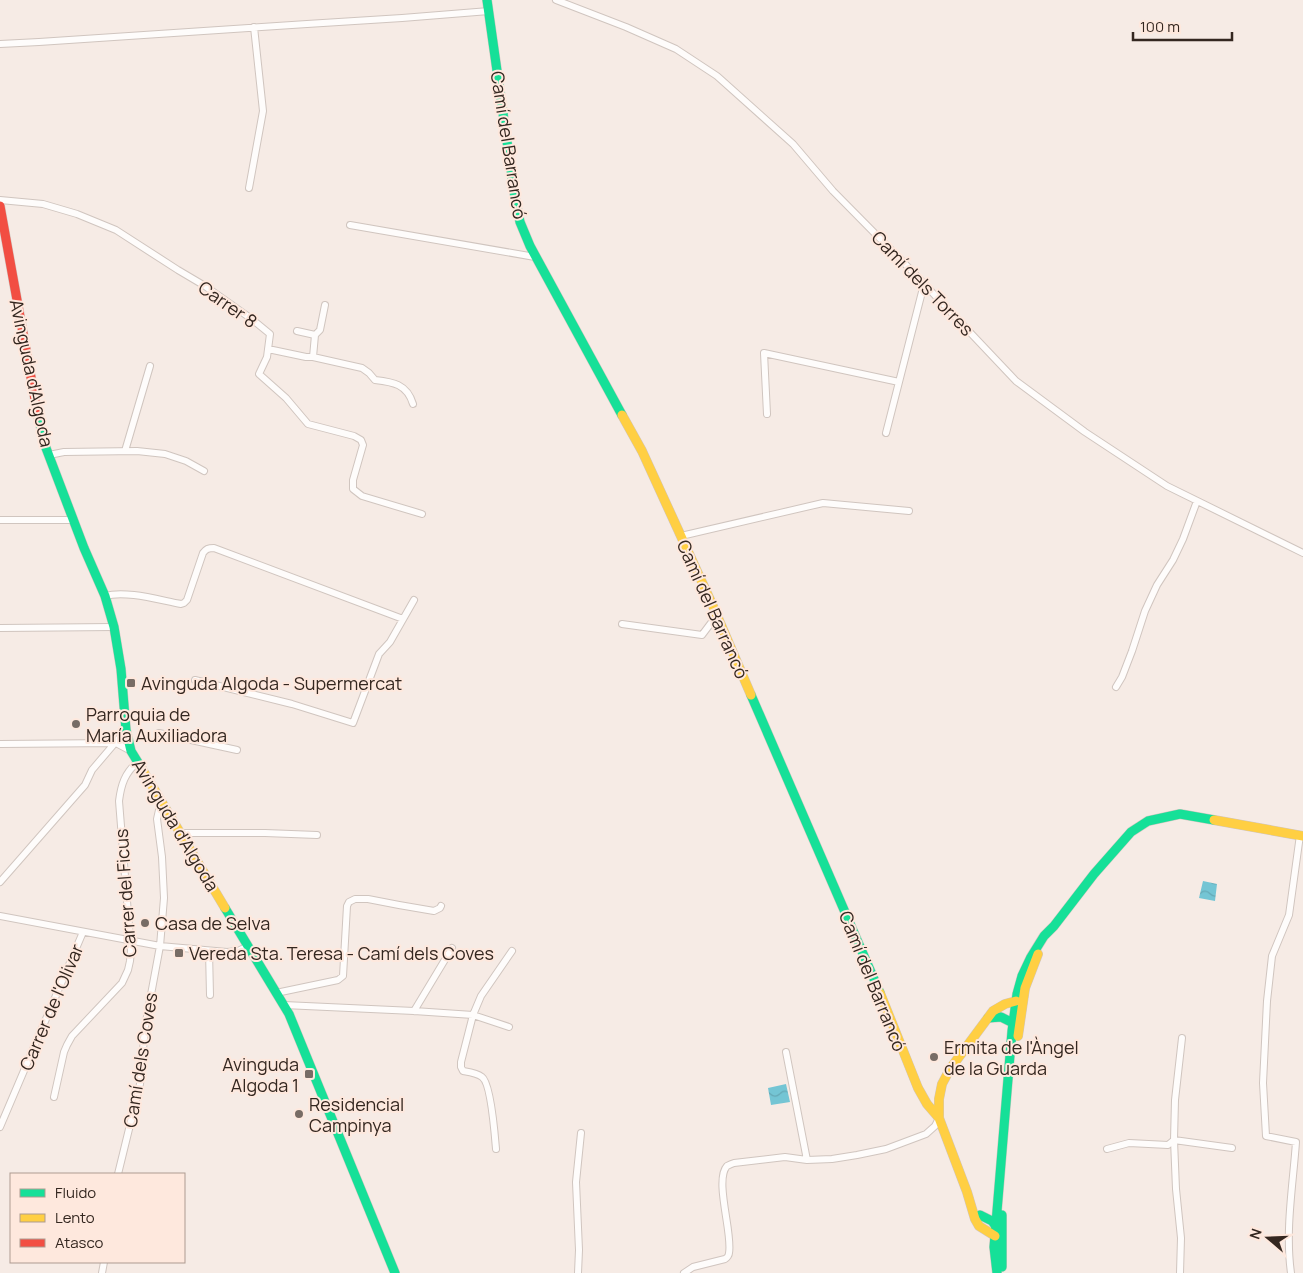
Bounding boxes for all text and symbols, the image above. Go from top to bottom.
scale bar [1133,10,1232,42]
text: 100 m [1140,16,1180,37]
street label: Camí del Barrancó [485,69,533,221]
street label: Camí dels Torres [867,225,979,341]
street label: Carrer 8 [194,275,262,333]
street label: Avinguda d'Algoda [5,297,59,449]
street label: Camí del Barrancó [672,536,754,682]
place label: Avinguda Algoda - Supermercat [141,671,402,695]
marker: Avinguda Algoda - Supermercat [125,677,137,689]
place label: Parroquia de María Auxiliadora [86,702,227,747]
marker: Parroquia de María Auxiliadora [70,718,82,730]
street label: Avinguda d'Algoda [127,754,225,896]
street label: Carrer del Ficus [109,828,141,958]
street label: Camí del Barrancó [834,907,912,1055]
place label: Casa de Selva [155,911,270,935]
marker: Casa de Selva [139,917,151,929]
street label: Carrer de l'Olivar [14,940,89,1074]
place label: Vereda Sta. Teresa - Camí dels Coves [189,941,494,965]
marker: Vereda Sta. Teresa - Camí dels Coves [173,947,185,959]
street label: Camí dels Coves [117,991,163,1129]
place label: Ermita de l'Àngel de la Guarda [944,1035,1079,1080]
marker: Ermita de l'Àngel de la Guarda [928,1051,940,1063]
place label: Avinguda Algoda 1 [222,1052,299,1097]
marker: Avinguda Algoda 1 [303,1068,315,1080]
place label: Residencial Campinya [309,1092,404,1137]
marker: Residencial Campinya [293,1108,305,1120]
legend [10,1173,185,1263]
text: Fluido [55,1182,96,1203]
text: Lento [55,1207,95,1228]
north arrow [1243,1213,1293,1263]
text: N [1245,1226,1266,1241]
text: Atasco [55,1232,103,1253]

